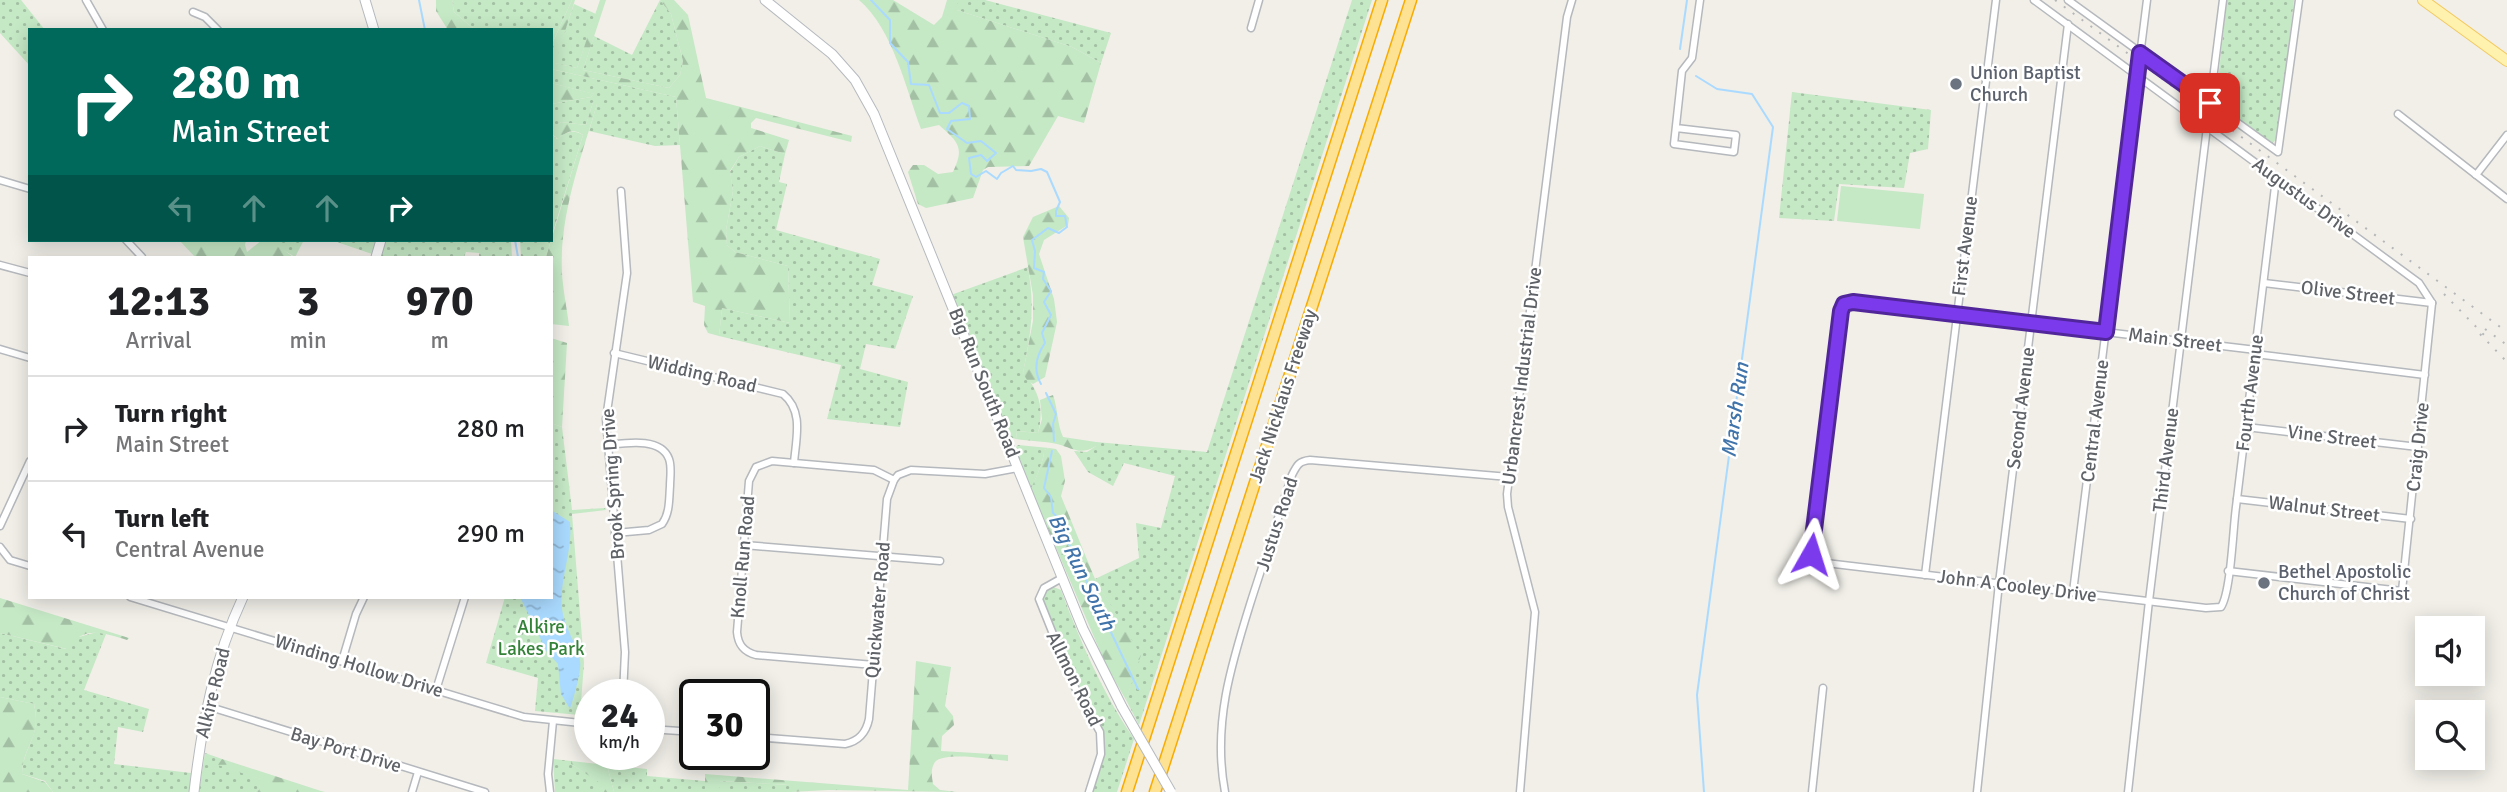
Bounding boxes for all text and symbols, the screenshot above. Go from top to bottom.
text: 280 m [171,52,301,112]
icon: right [56,56,147,147]
place label: Union Baptist Church [1970,61,2081,107]
pin [2180,73,2240,133]
marker: Union Baptist Church [1948,76,1964,92]
icon: arrive [2191,84,2229,122]
text: Main Street [171,112,330,151]
street label: Augustus Drive [2247,152,2361,244]
icon: left [162,189,200,227]
icon: ahead [235,189,273,227]
icon: ahead [308,189,346,227]
icon: right [381,189,419,227]
street label: First Avenue [1947,195,1983,297]
street label: Urbancrest Industrial Drive [1497,266,1547,486]
street label: Olive Street [2300,275,2397,311]
text: 12:13 [107,276,210,327]
text: 3 [297,276,319,327]
text: 970 [406,276,474,327]
street label: Big Run South Road [943,305,1025,461]
street label: Jack Nicklaus Freeway [1244,306,1322,486]
street label: Main Street [2127,322,2224,358]
text: Arrival [126,326,192,355]
text: min [289,326,327,355]
text: m [431,326,449,355]
street label: Fourth Avenue [2231,333,2269,453]
street label: Second Avenue [2002,346,2040,470]
street label: Widding Road [645,350,759,398]
street label: Central Avenue [2076,358,2114,484]
water label: Marsh Run [1715,360,1755,459]
text: Turn right [115,398,227,430]
street label: Craig Drive [2401,401,2435,493]
street label: Third Avenue [2148,406,2184,514]
street label: Brook Spring Drive [596,408,630,560]
icon: right [56,410,94,448]
text: 280 m [456,413,525,445]
street label: Vine Street [2286,420,2378,454]
text: Main Street [115,430,229,459]
street label: Justus Road [1251,474,1303,574]
street label: Walnut Street [2267,490,2381,528]
street label: Knoll Run Road [726,495,760,619]
text: Turn left [115,503,209,535]
water label: Big Run South [1043,509,1122,635]
icon: left [56,515,94,553]
position arrow [1774,517,1848,591]
text: 290 m [456,518,525,550]
text: Central Avenue [115,535,265,564]
street label: Quickwater Road [860,541,896,679]
place label: Bethel Apostolic Church of Christ [2278,560,2411,606]
street label: John A Cooley Drive [1936,564,2098,608]
marker: Bethel Apostolic Church of Christ [2256,575,2272,591]
park label: Alkire Lakes Park [497,615,585,661]
map controls [2415,616,2485,770]
button: sound [2415,616,2485,686]
street label: Allmon Road [1041,628,1107,730]
street label: Winding Hollow Drive [272,629,446,703]
street label: Alkire Road [190,645,236,741]
speed limit sign: 30 [679,679,770,770]
text: 24 [601,694,638,737]
button: search [2415,700,2485,770]
street label: Bay Port Drive [288,722,404,778]
text: km/h [599,731,640,753]

